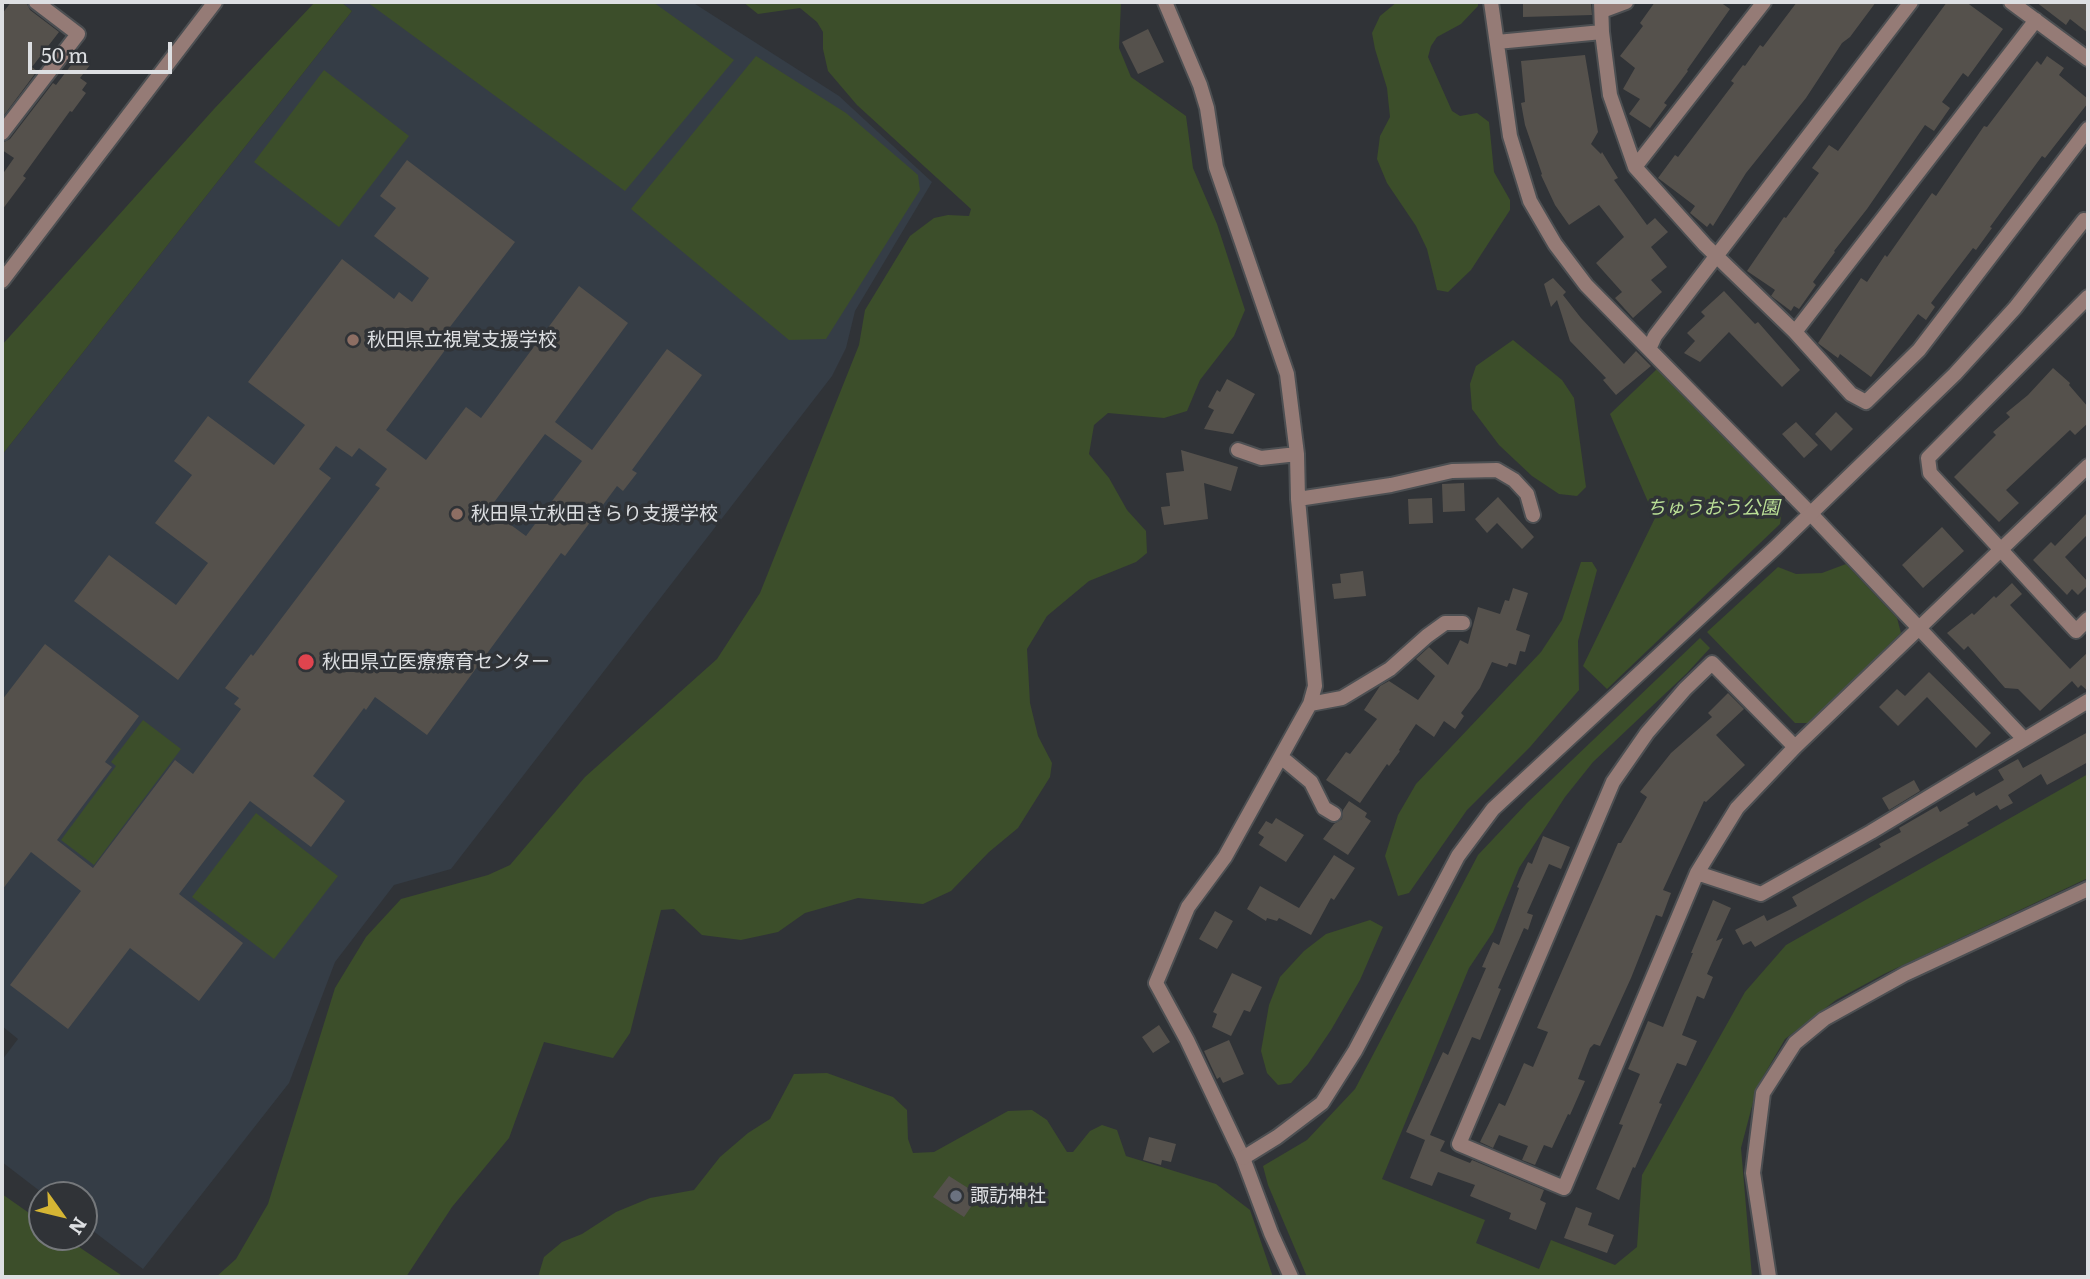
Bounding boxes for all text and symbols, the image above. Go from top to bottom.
scale bar [32,28,175,72]
text: 50 m [41,38,88,69]
place label: 秋田県立視覚支援学校 [367,329,557,351]
marker: 秋田県立視覚支援学校 [345,332,361,348]
park label: ちゅうおう公園 [1647,497,1779,519]
place label: 秋田県立秋田きらり支援学校 [471,503,718,525]
marker: 秋田県立秋田きらり支援学校 [449,506,465,522]
place label: 秋田県立医療療育センター [322,651,550,673]
marker: 秋田県立医療療育センター [296,652,316,672]
north arrow [28,1181,98,1251]
place label: 諏訪神社 [970,1185,1046,1207]
marker: 諏訪神社 [948,1188,964,1204]
text: N [63,1212,95,1241]

